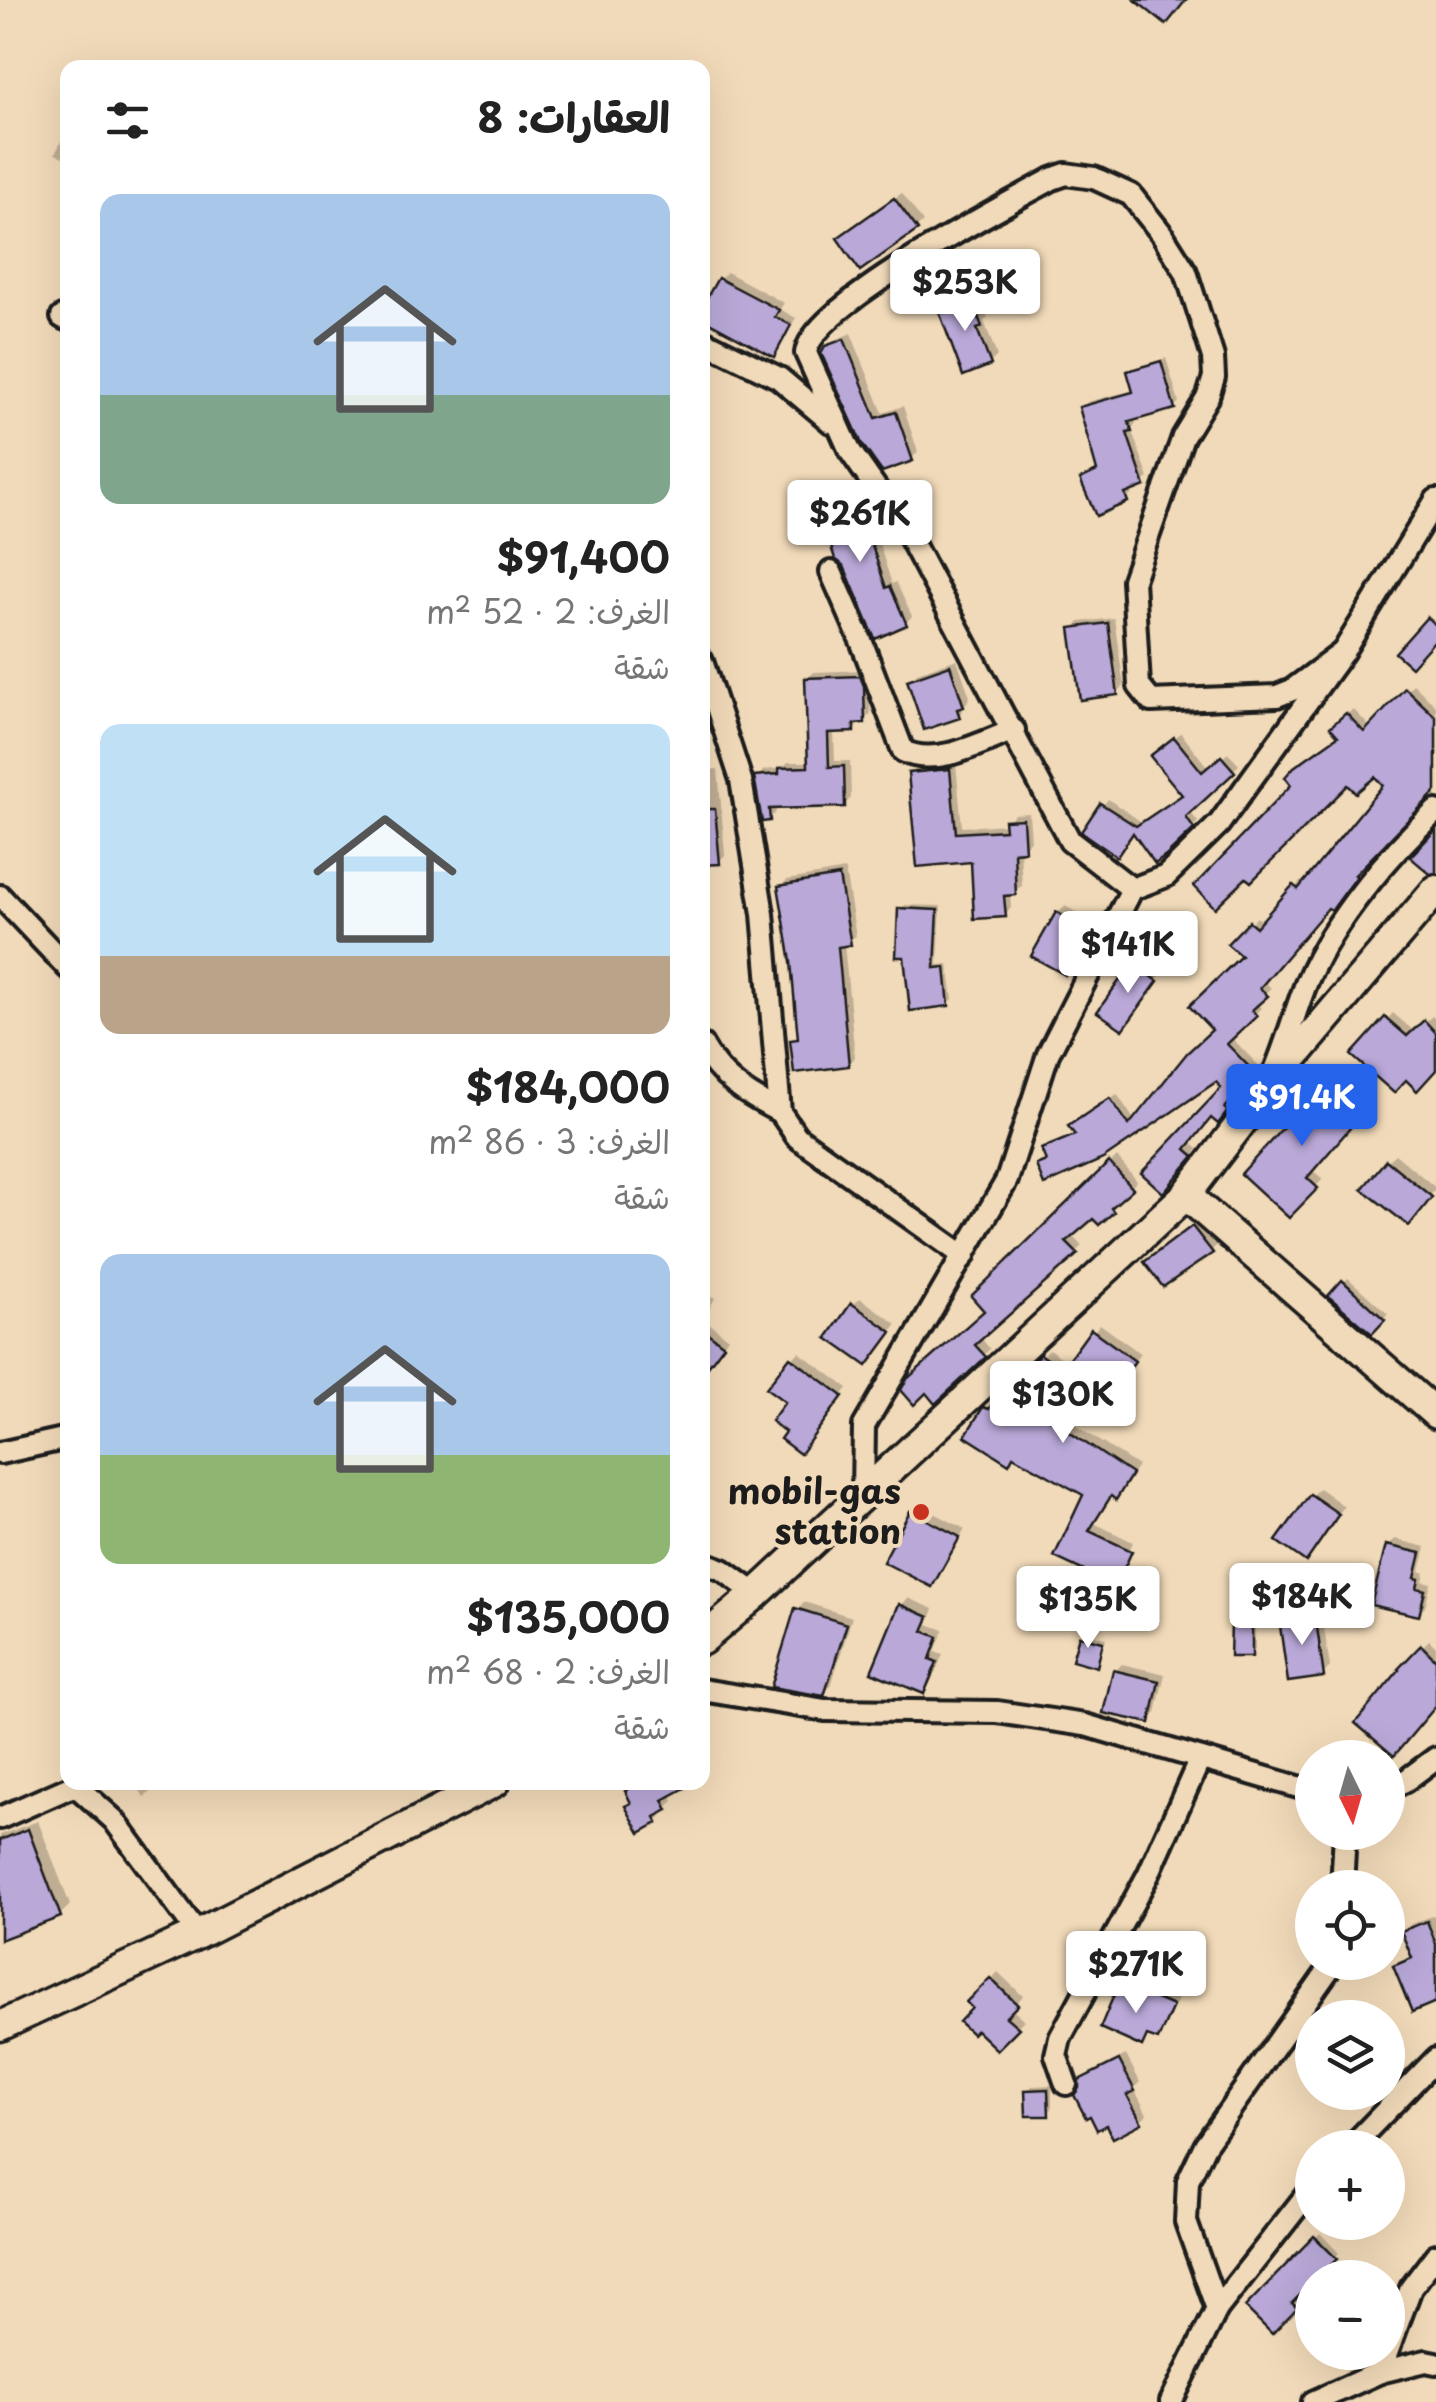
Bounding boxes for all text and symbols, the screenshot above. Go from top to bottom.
text: العقارات: 8 [477,84,670,147]
icon: filters [100,93,155,148]
pin: $253K [895,249,1035,334]
text: $253K [912,257,1018,305]
icon: home [295,259,475,439]
pin: $261K [790,480,930,565]
text: $261K [809,488,911,536]
text: $91,400 [497,524,670,587]
text: الغرف: 2 · 52 m² [426,587,670,635]
text: شقة [614,642,670,690]
icon: home [295,789,475,969]
pin: $141K [1058,911,1198,996]
text: $141K [1081,919,1175,967]
text: $184,000 [466,1054,670,1117]
pin: $91.4K [1221,1064,1383,1149]
text: $91.4K [1248,1072,1356,1120]
text: الغرف: 3 · 86 m² [428,1117,670,1165]
text: شقة [614,1172,670,1220]
icon: home [295,1319,475,1499]
pin: $130K [993,1361,1133,1446]
text: $130K [1012,1369,1114,1417]
place label: mobil-gas station [728,1463,901,1556]
marker: mobil-gas station [910,1501,932,1523]
pin: $184K [1232,1563,1372,1648]
pin: $135K [1018,1566,1158,1651]
text: $184K [1251,1571,1353,1619]
text: $135K [1039,1574,1137,1622]
text: $135,000 [467,1584,670,1647]
text: الغرف: 2 · 68 m² [426,1647,670,1695]
text: شقة [614,1702,670,1750]
north arrow [1295,1740,1405,1850]
map controls [1295,1740,1405,2370]
button: locate [1295,1870,1405,1980]
pin: $271K [1066,1931,1206,2016]
text: $271K [1088,1939,1184,1987]
button: layers [1295,2000,1405,2110]
button: + [1295,2130,1405,2240]
button: − [1295,2260,1405,2370]

